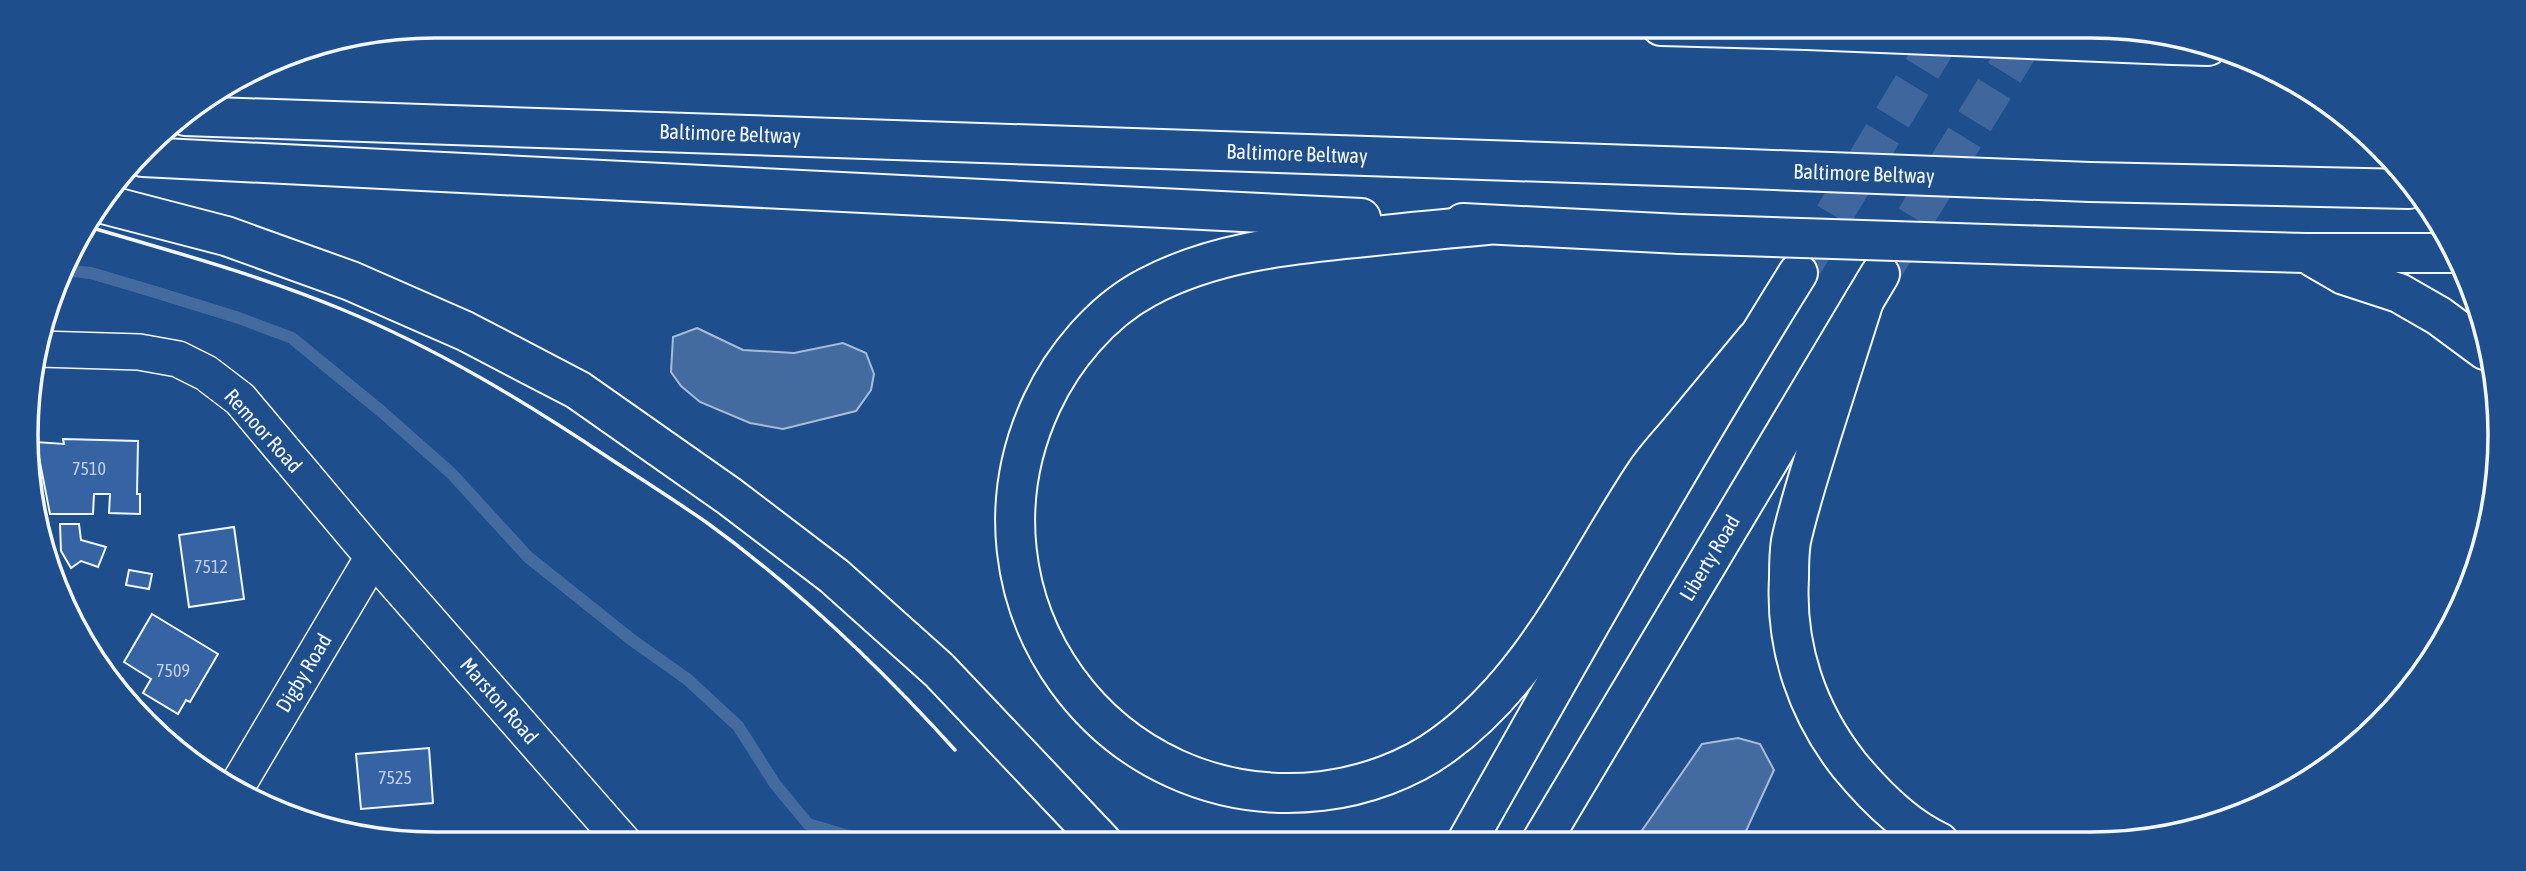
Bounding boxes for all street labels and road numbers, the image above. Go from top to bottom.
street label: Baltimore Beltway [659,119,802,147]
street label: Baltimore Beltway [1226,139,1369,167]
street label: Baltimore Beltway [1793,159,1936,187]
street label: Remoor Road [220,384,307,477]
street label: Liberty Road [1674,510,1744,605]
street label: Digby Road [270,629,336,716]
street label: Marston Road [456,652,544,748]

